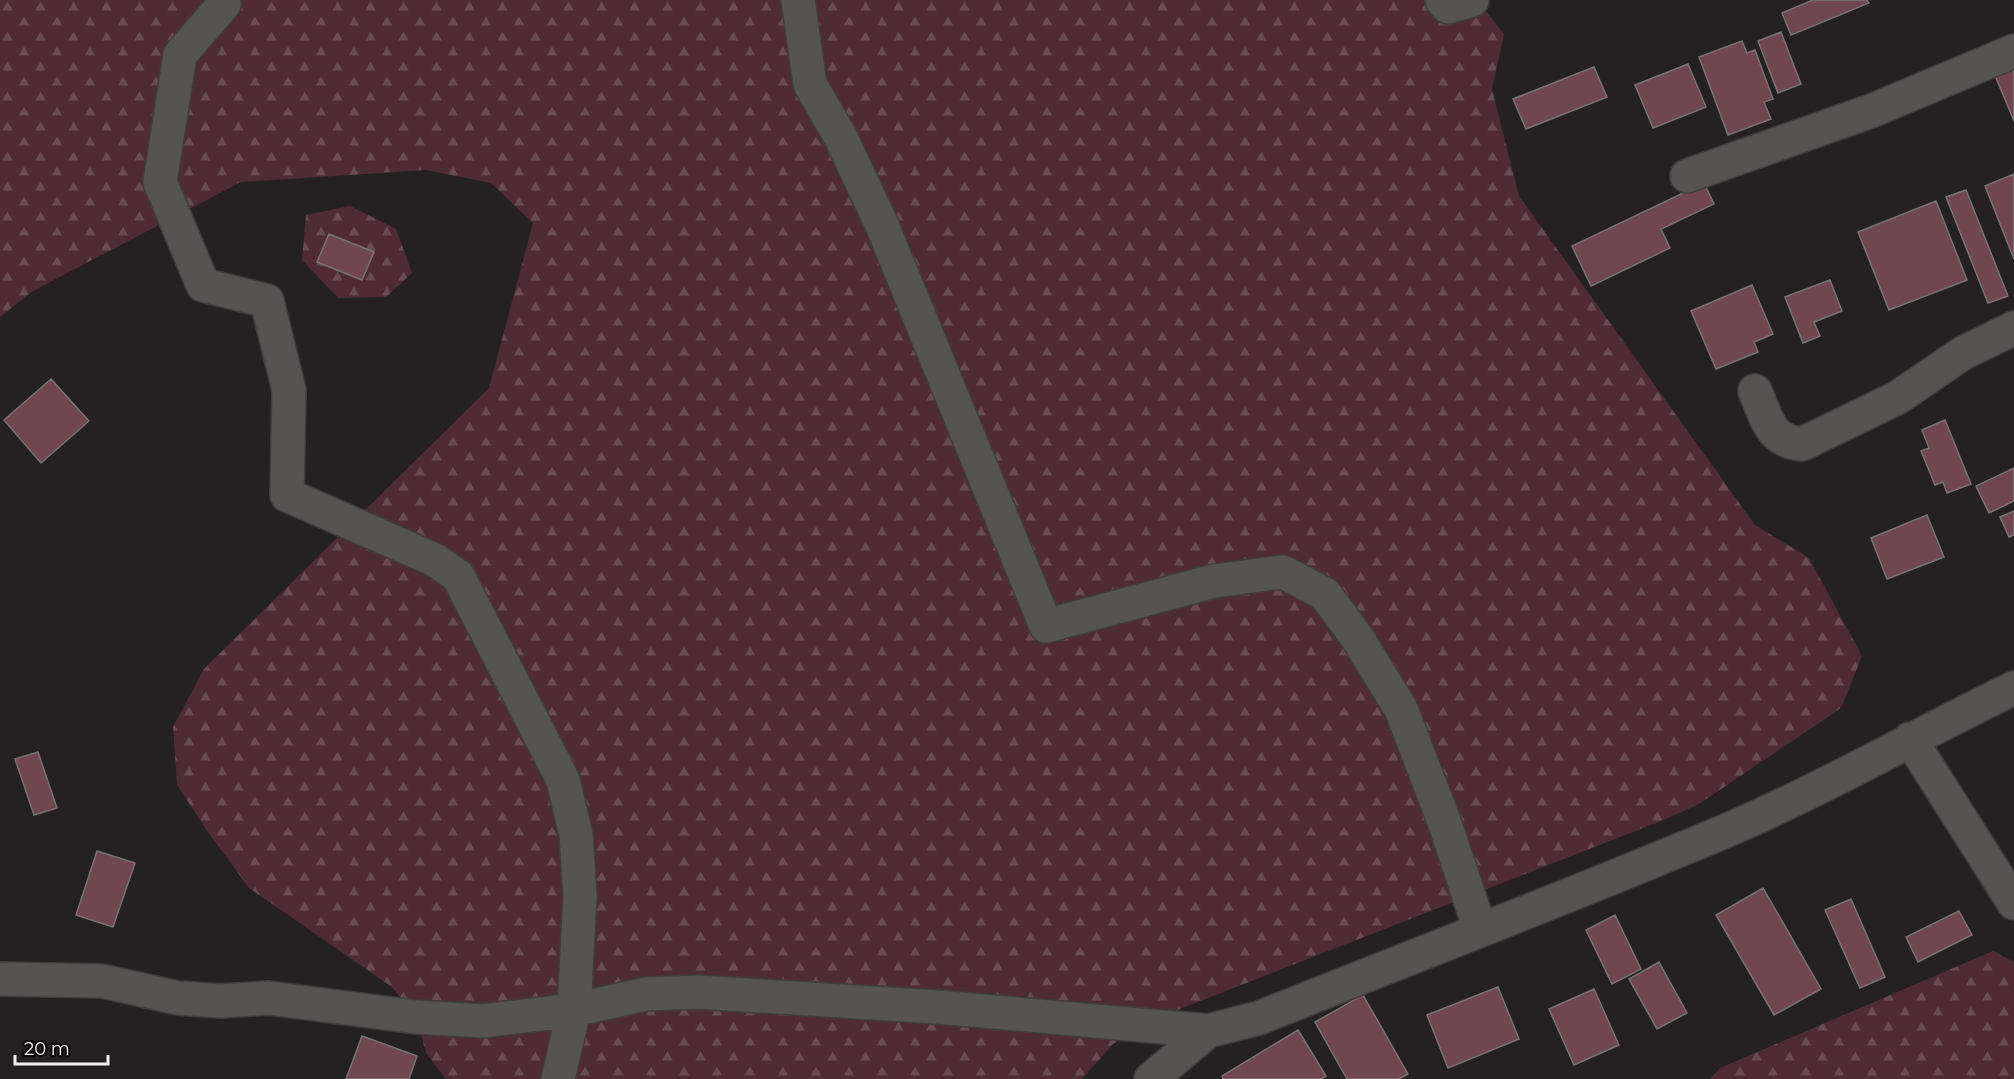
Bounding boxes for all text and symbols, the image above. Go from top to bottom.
scale bar [15,1028,108,1066]
text: 20 m [24,1038,70,1060]

